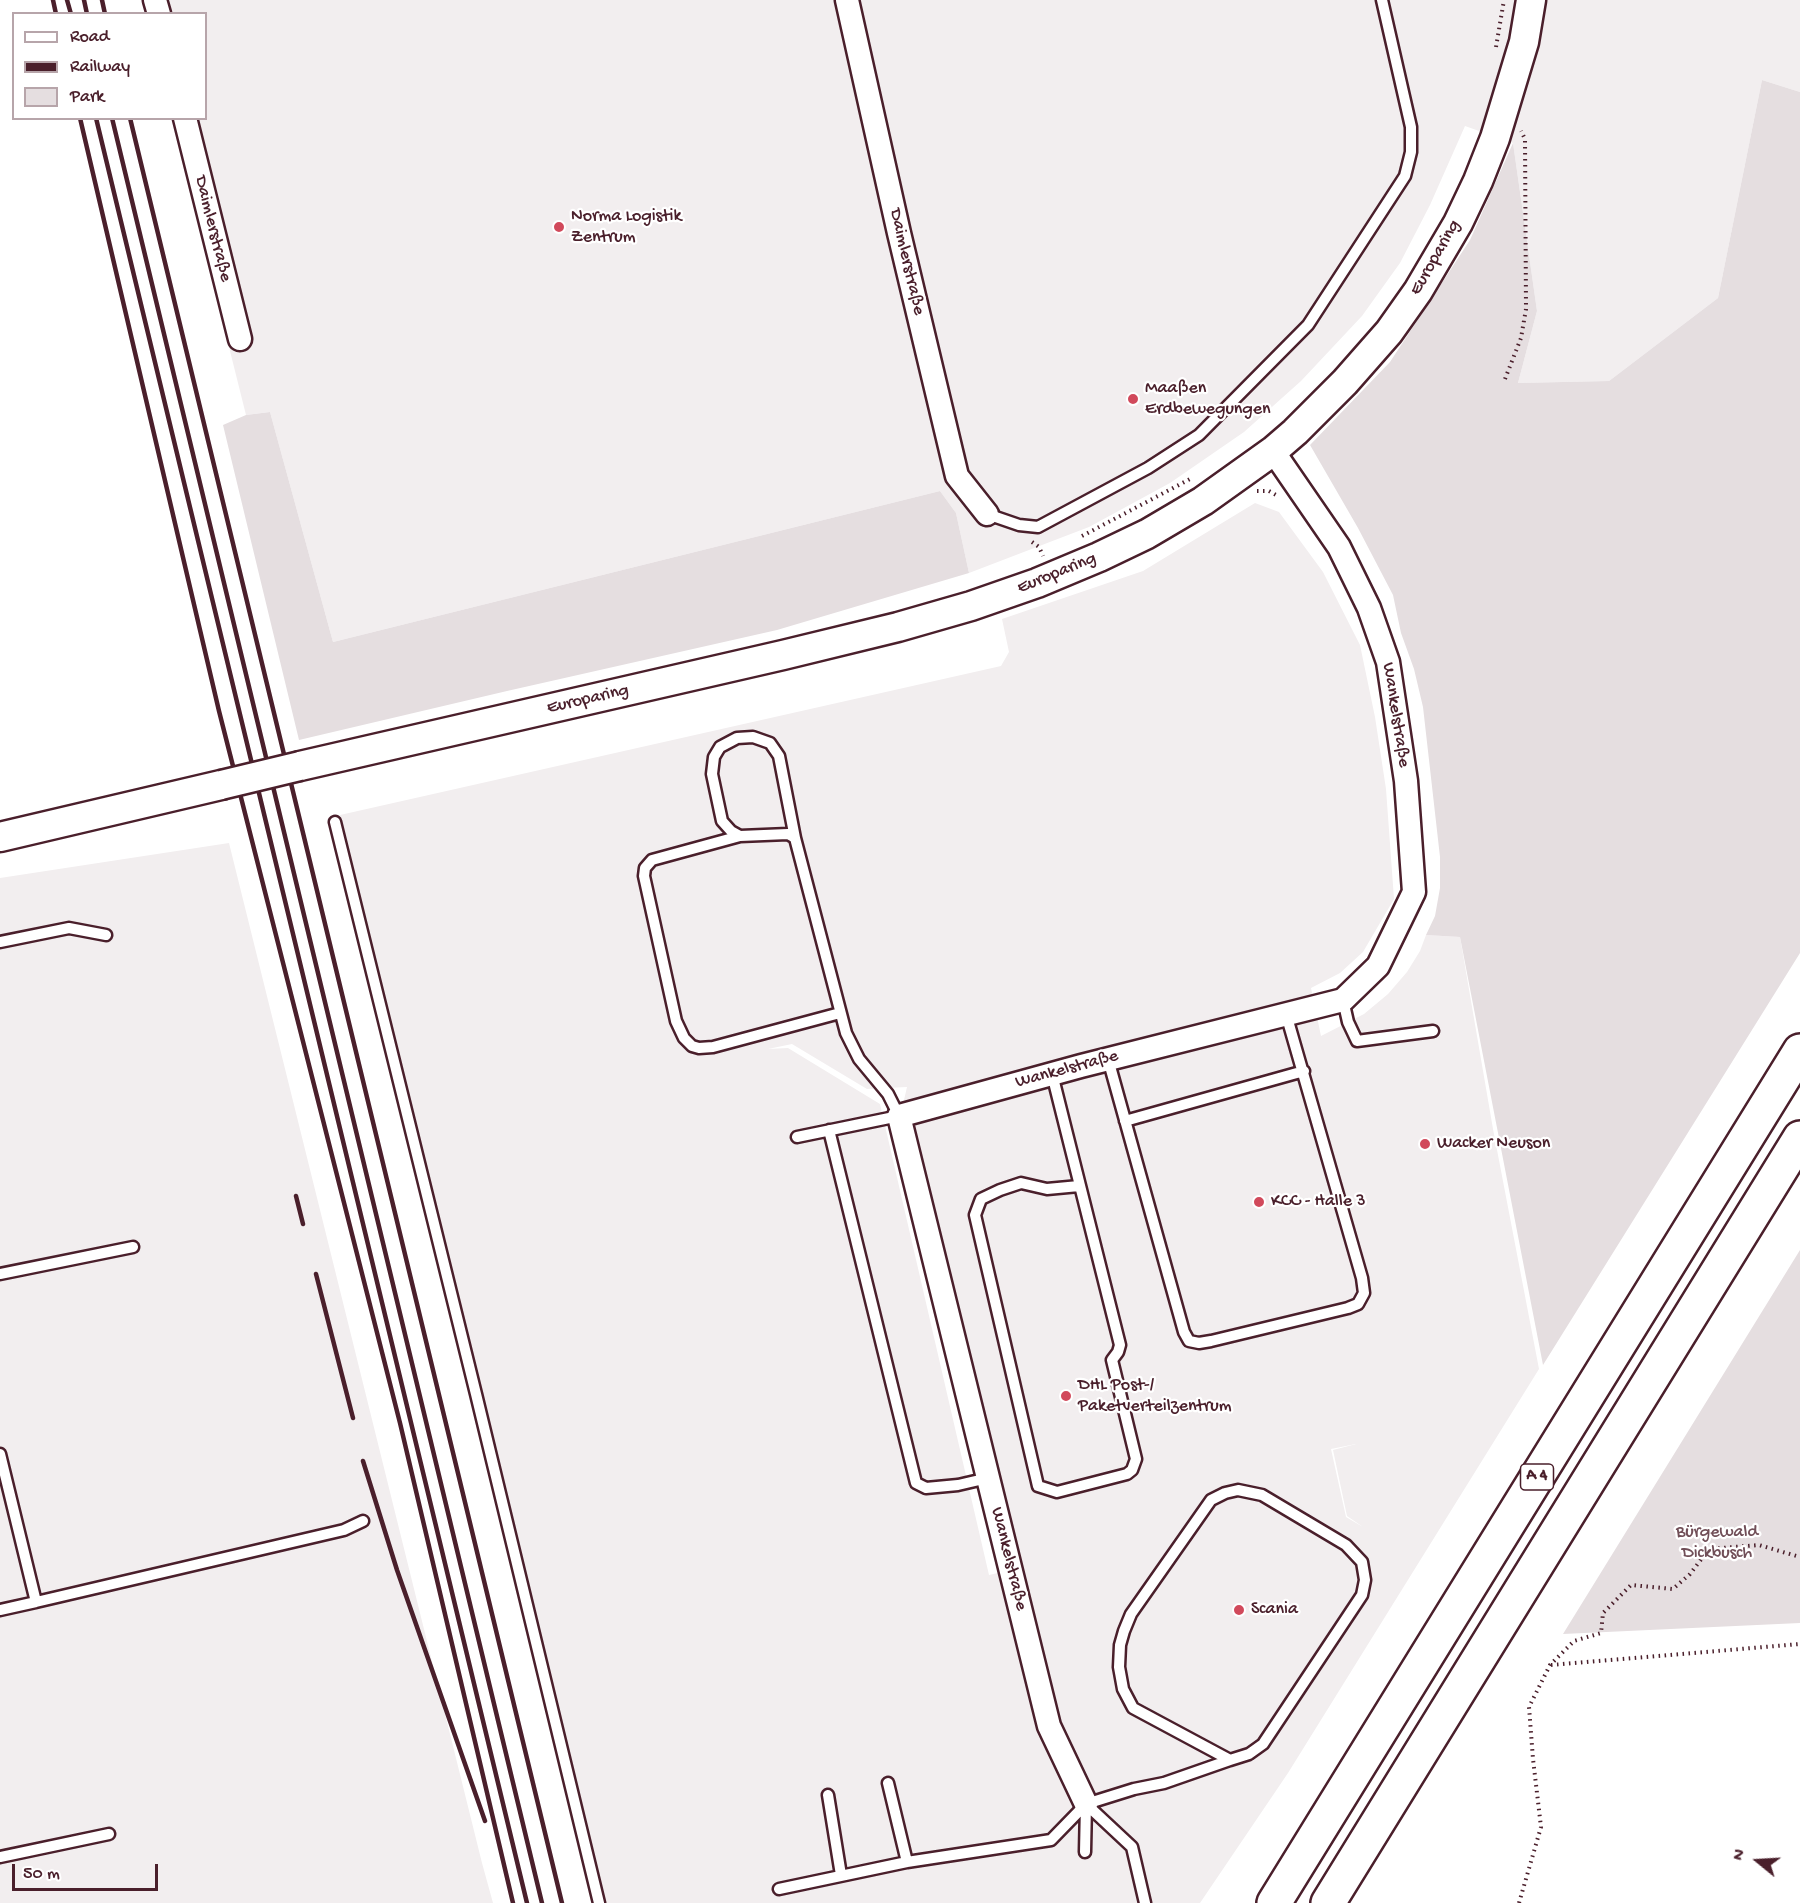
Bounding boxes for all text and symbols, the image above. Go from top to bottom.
legend [12,12,207,120]
text: Road [70,27,109,48]
text: Railway [70,57,130,78]
text: Park [70,87,104,108]
street label: Daimlerstraße [188,174,236,284]
place label: Norma Logistik Zentrum [571,206,681,248]
street label: Daimlerstraße [883,207,929,317]
street label: Europaring [1406,217,1466,299]
marker: Norma Logistik Zentrum [552,220,566,234]
place label: Maaßen Erdbewegungen [1145,378,1270,420]
marker: Maaßen Erdbewegungen [1126,392,1140,406]
street label: Europaring [1014,548,1100,600]
street label: Wankelstraße [1376,661,1414,769]
street label: Europaring [545,680,631,720]
street label: Wankelstraße [1013,1046,1121,1094]
place label: Wacker Neuson [1437,1133,1550,1155]
marker: Wacker Neuson [1418,1137,1432,1151]
place label: KCC - Halle 3 [1271,1191,1366,1213]
marker: KCC - Halle 3 [1252,1195,1266,1209]
place label: DHL Post-/ Paketverteilzentrum [1078,1375,1231,1418]
marker: DHL Post-/ Paketverteilzentrum [1059,1389,1073,1403]
road number: A 4 [1520,1464,1554,1490]
street label: Wankelstraße [985,1505,1031,1613]
park label: Bürgewald Dickbusch [1676,1522,1758,1564]
place label: Scania [1251,1599,1298,1621]
marker: Scania [1232,1603,1246,1617]
north arrow [1728,1831,1788,1891]
text: N [1730,1847,1751,1863]
scale bar [15,1852,160,1890]
text: 50 m [23,1864,60,1885]

